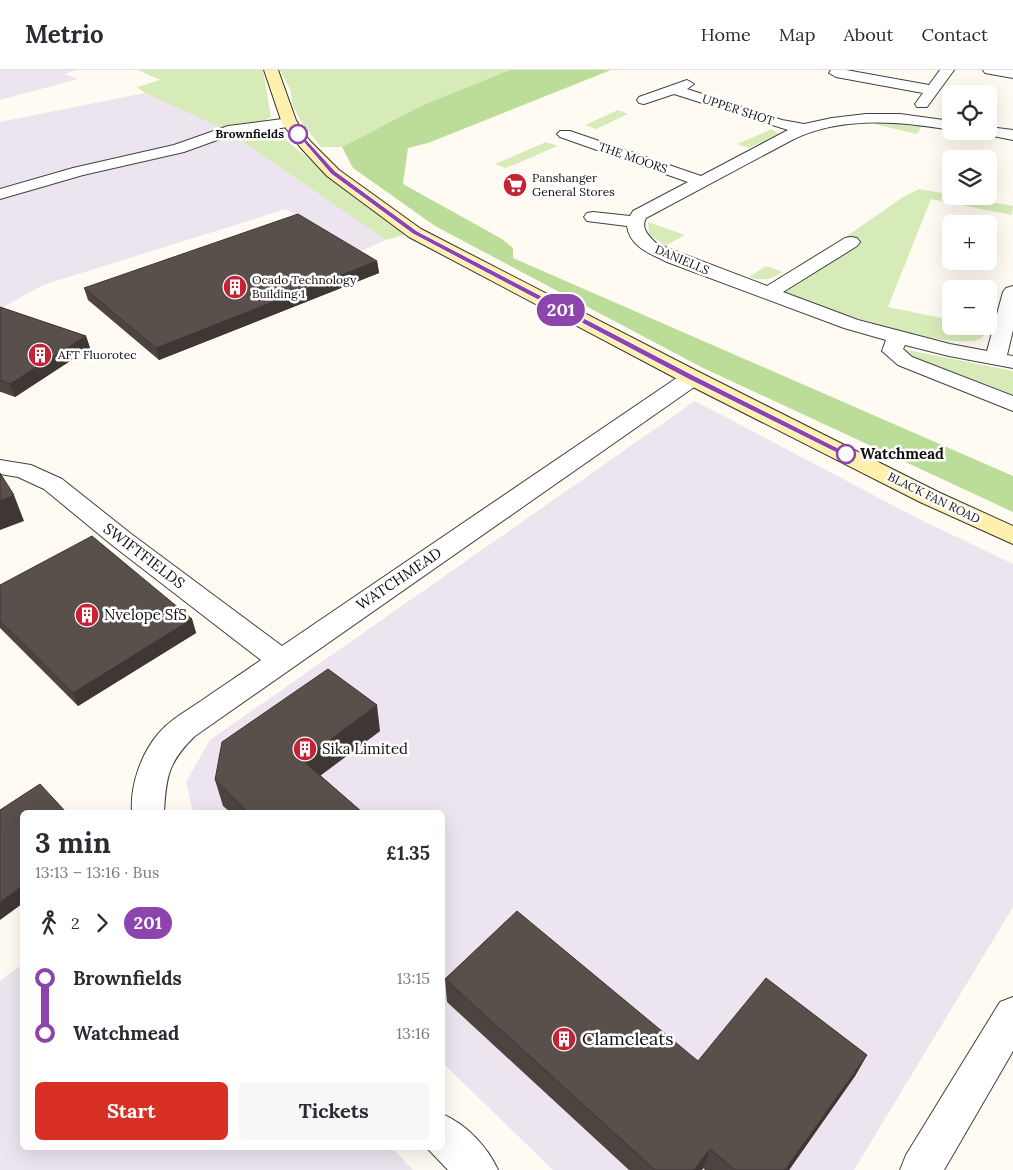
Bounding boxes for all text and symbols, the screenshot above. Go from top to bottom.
text: Metrio [25,19,104,50]
text: Home [701,23,751,46]
text: Map [779,23,815,46]
text: About [843,23,893,46]
text: Contact [921,23,988,46]
map controls [942,85,997,335]
button: locate [942,85,997,140]
street label: UPPER SHOT [700,91,776,128]
marker: Brownfields [288,124,308,144]
place label: Brownfields [215,126,284,141]
street label: THE MOORS [597,139,670,176]
button: layers [942,150,997,205]
place label: Panshanger General Stores [532,170,615,199]
supermarket icon: Panshanger General Stores [502,172,528,198]
button: + [942,215,997,270]
street label: DANIELLS [653,241,712,278]
place label: Ocado Technology Building 1 [252,272,357,301]
building icon: Ocado Technology Building 1 [222,274,248,300]
button: − [942,280,997,335]
line badge: 201 [532,294,590,326]
text: 201 [547,298,575,321]
building icon: AFT Fluorotec [27,342,53,368]
place label: AFT Fluorotec [57,347,137,362]
marker: Watchmead [836,444,856,464]
place label: Watchmead [860,444,944,463]
street label: BLACK FAN ROAD [886,469,983,526]
street label: SWIFTFIELDS [100,519,189,592]
street label: WATCHMEAD [352,543,445,614]
building icon: Nvelope SfS [74,602,100,628]
place label: Nvelope SfS [104,605,187,624]
building icon: Sika Limited [292,736,318,762]
place label: Sika Limited [322,739,408,758]
text: 3 min [35,825,111,861]
text: £1.35 [386,841,430,865]
text: 13:13 – 13:16 · Bus [35,862,159,882]
icon: walk [35,909,63,937]
icon: forward [88,909,116,937]
text: 201 [134,911,162,934]
text: 2 [71,913,80,933]
text: Brownfields [73,966,182,990]
text: 13:15 [397,968,430,988]
text: Watchmead [73,1021,179,1045]
text: 13:16 [396,1023,430,1043]
building icon: Clamcleats [551,1026,577,1052]
place label: Clamcleats [582,1027,674,1050]
button: Start [35,1082,228,1140]
button: Tickets [238,1082,430,1140]

